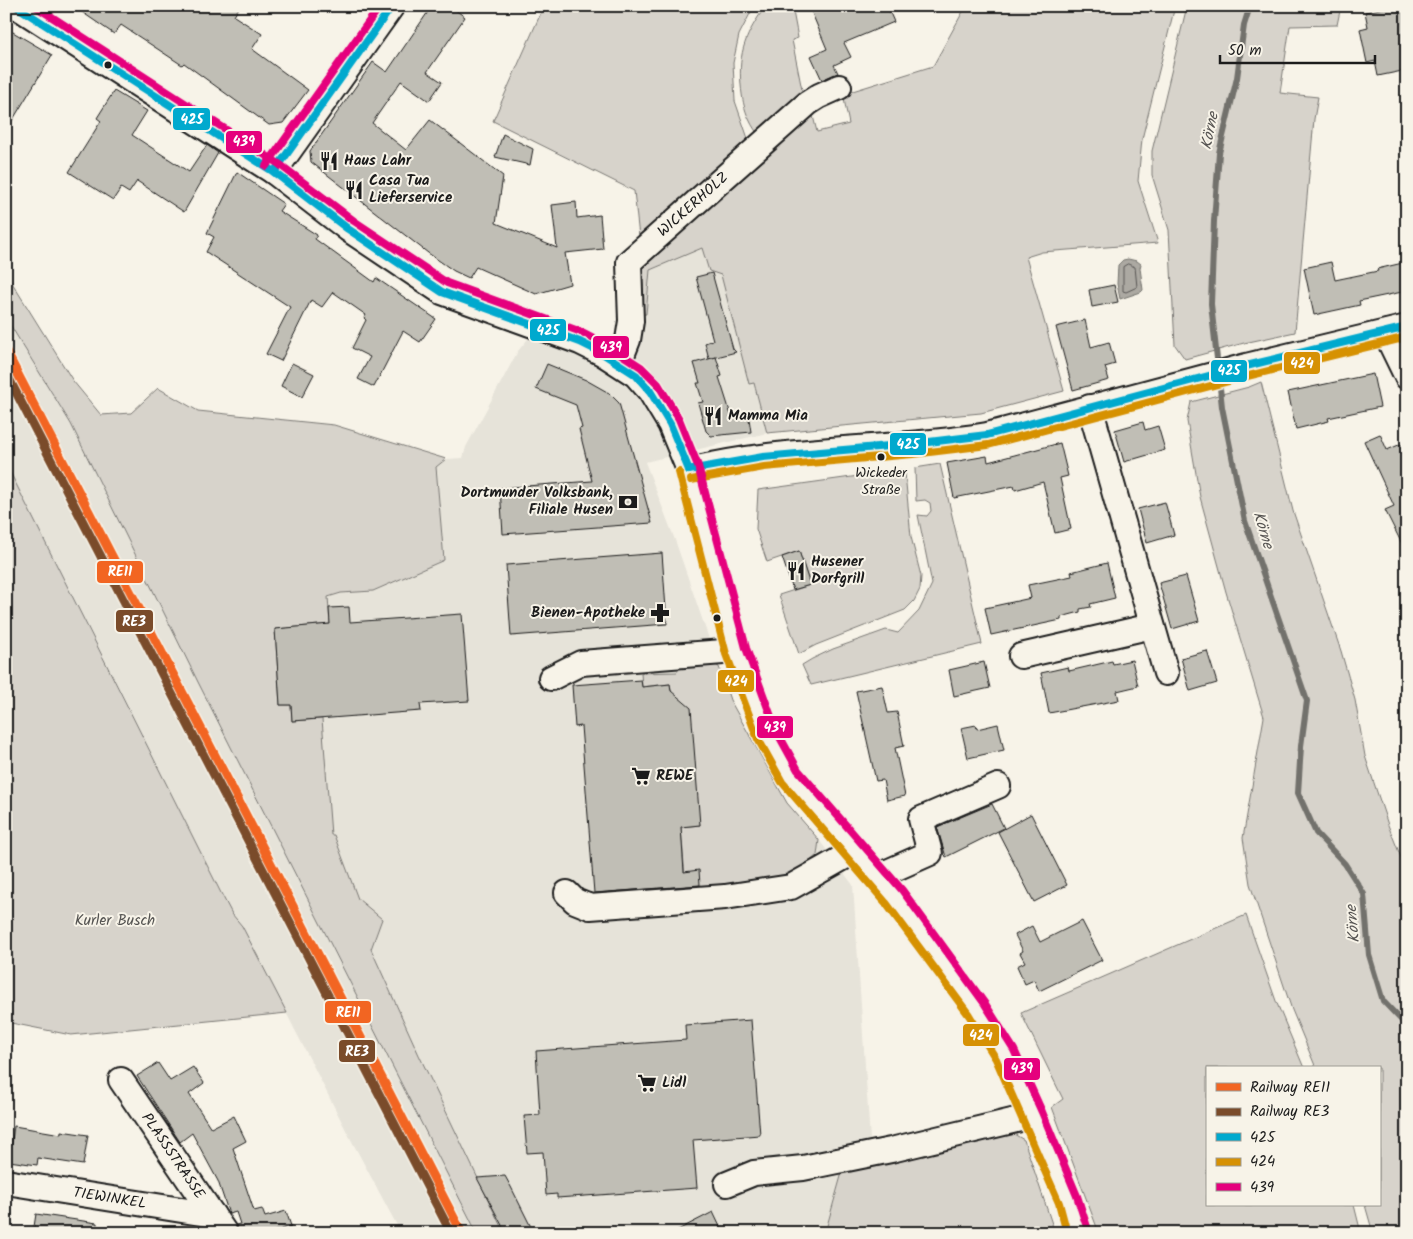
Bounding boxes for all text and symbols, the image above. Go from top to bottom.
scale bar [1220,32,1376,64]
text: 50 m [1228,39,1262,63]
unlabelled marker [103,60,113,70]
line badge: 425 [172,107,211,131]
water label: Körne [1194,108,1226,152]
text: 425 [181,109,205,131]
line badge: 439 [225,130,263,154]
text: 439 [233,131,255,153]
place label: Haus Lahr [344,149,412,173]
restaurant icon: Haus Lahr [318,150,340,172]
street label: WICKERHOLZ [652,166,734,243]
place label: Casa Tua Lieferservice [369,169,453,210]
restaurant icon: Casa Tua Lieferservice [343,179,365,201]
line badge: 425 [529,318,567,342]
text: 425 [537,320,561,342]
line badge: 439 [592,335,630,359]
text: 439 [600,337,622,359]
line badge: 424 [1283,351,1321,375]
text: 424 [1290,353,1314,375]
line badge: 425 [1210,359,1248,383]
text: 425 [1218,360,1242,382]
place label: Mamma Mia [728,404,808,428]
restaurant icon: Mamma Mia [702,405,724,427]
line badge: 425 [889,432,927,456]
text: 425 [897,434,921,456]
marker: Wickeder Straße [876,452,886,462]
place label: Wickeder Straße [855,462,908,501]
place label: Dortmunder Volksbank, Filiale Husen [460,481,613,522]
bank icon: Dortmunder Volksbank, Filiale Husen [617,491,639,513]
water label: Körne [1246,508,1281,553]
place label: Husener Dorfgrill [811,550,864,591]
line badge: RE11 [96,560,144,584]
restaurant icon: Husener Dorfgrill [785,560,807,582]
text: RE11 [108,561,133,583]
place label: Bienen-Apotheke [531,601,646,625]
pharmacy icon: Bienen-Apotheke [649,602,671,624]
line badge: RE3 [115,609,154,633]
text: RE3 [122,611,146,633]
unlabelled marker [712,613,722,623]
line badge: 424 [717,669,755,693]
text: 424 [724,671,748,693]
line badge: 439 [756,715,794,739]
text: 439 [764,717,786,739]
place label: REWE [656,764,694,788]
supermarket icon: REWE [630,765,652,787]
water label: Körne [1339,902,1367,944]
park label: Kurler Busch [75,909,155,933]
line badge: RE11 [324,1000,372,1024]
text: RE11 [336,1002,361,1024]
line badge: 424 [962,1023,1000,1047]
text: 424 [969,1025,993,1047]
line badge: RE3 [338,1039,376,1063]
text: RE3 [345,1041,369,1063]
line badge: 439 [1003,1057,1041,1081]
text: 439 [1011,1058,1033,1080]
legend [1206,1066,1380,1206]
place label: Lidl [662,1071,686,1095]
supermarket icon: Lidl [636,1072,658,1094]
text: Railway RE11 [1250,1076,1330,1100]
text: Railway RE3 [1250,1100,1330,1124]
street label: PLASSSTRASSE [135,1108,211,1205]
text: 425 [1250,1126,1276,1150]
text: 424 [1250,1150,1275,1174]
text: 439 [1250,1176,1275,1200]
street label: TIEWINKEL [71,1181,148,1216]

